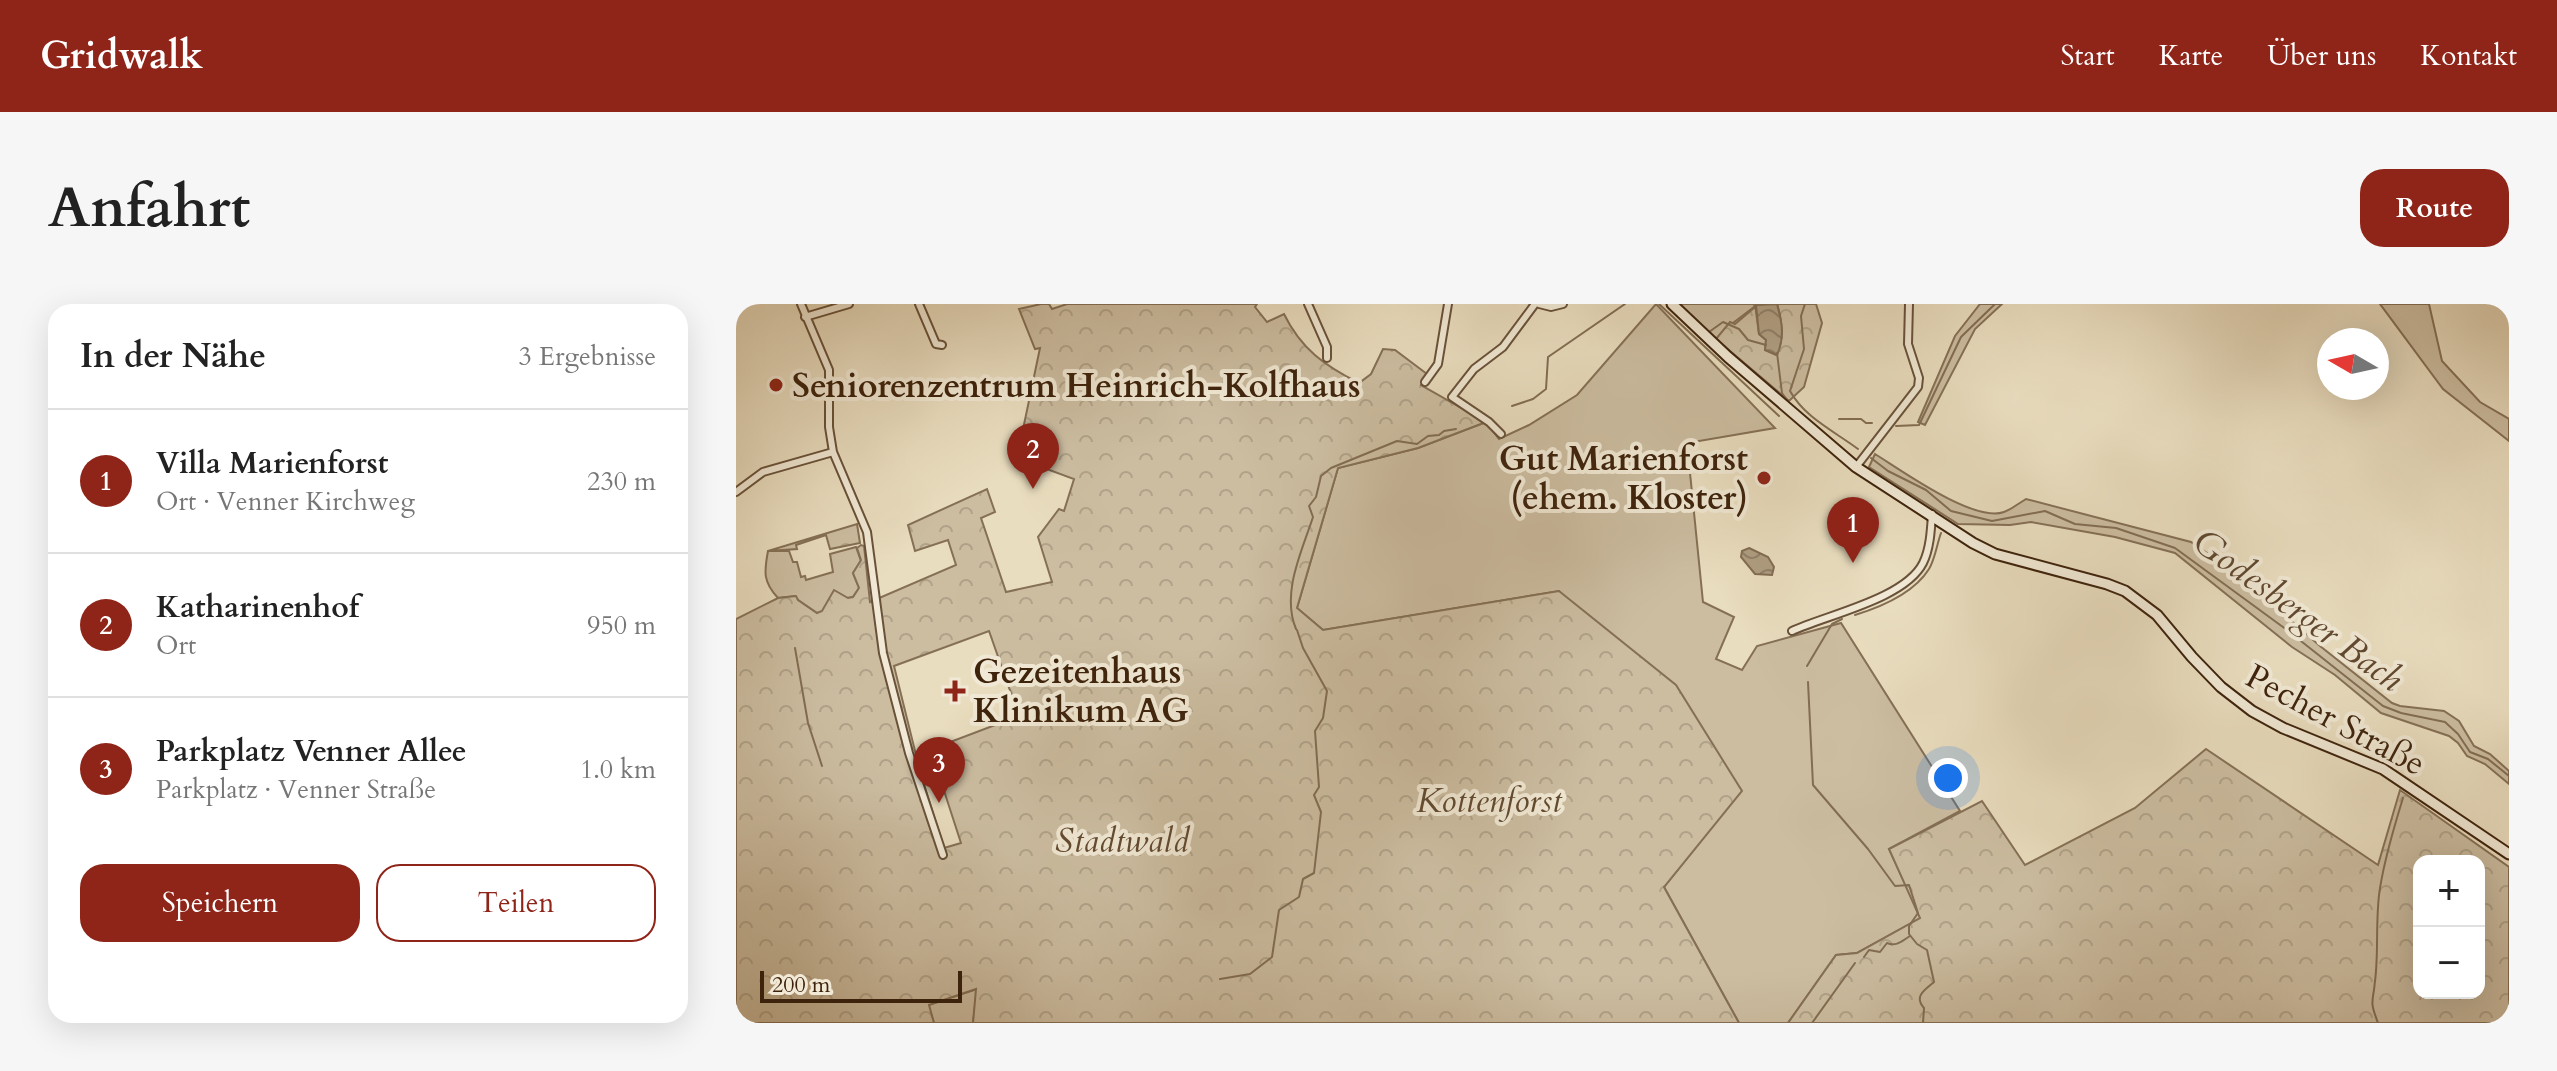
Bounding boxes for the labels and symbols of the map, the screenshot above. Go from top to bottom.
north arrow [2317,328,2389,400]
place label: Seniorenzentrum Heinrich-Kolfhaus [792,363,1361,409]
marker: Seniorenzentrum Heinrich-Kolfhaus [767,376,785,394]
pin: 2 [1007,423,1059,489]
place label: Gut Marienforst (ehem. Kloster) [1499,436,1748,521]
marker: Gut Marienforst (ehem. Kloster) [1755,469,1773,487]
pin: 1 [1827,497,1879,563]
water label: Godesberger Bach [2183,517,2413,703]
place label: Gezeitenhaus Klinikum AG [973,649,1189,734]
street label: Pecher Straße [2238,653,2433,786]
marker: Gezeitenhaus Klinikum AG [944,680,966,702]
pin: 3 [913,737,965,803]
your location [1928,758,1968,798]
park label: Kottenforst [1416,778,1563,824]
park label: Stadtwald [1055,818,1191,864]
scale bar [760,967,962,1003]

